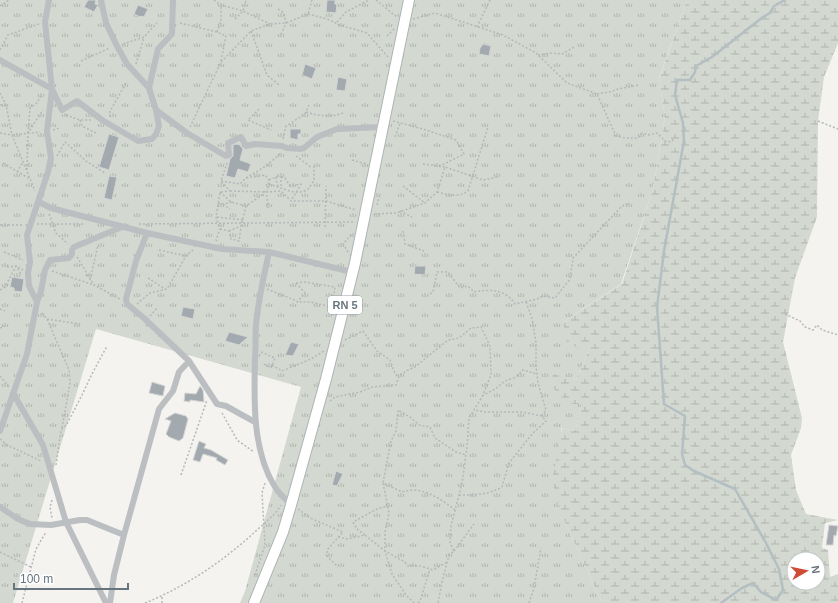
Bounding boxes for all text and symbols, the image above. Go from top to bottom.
road number: RN 5 [328,296,362,314]
north arrow [786,551,826,591]
scale bar [14,565,128,591]
text: N [809,565,822,574]
text: 100 m [20,572,53,586]

